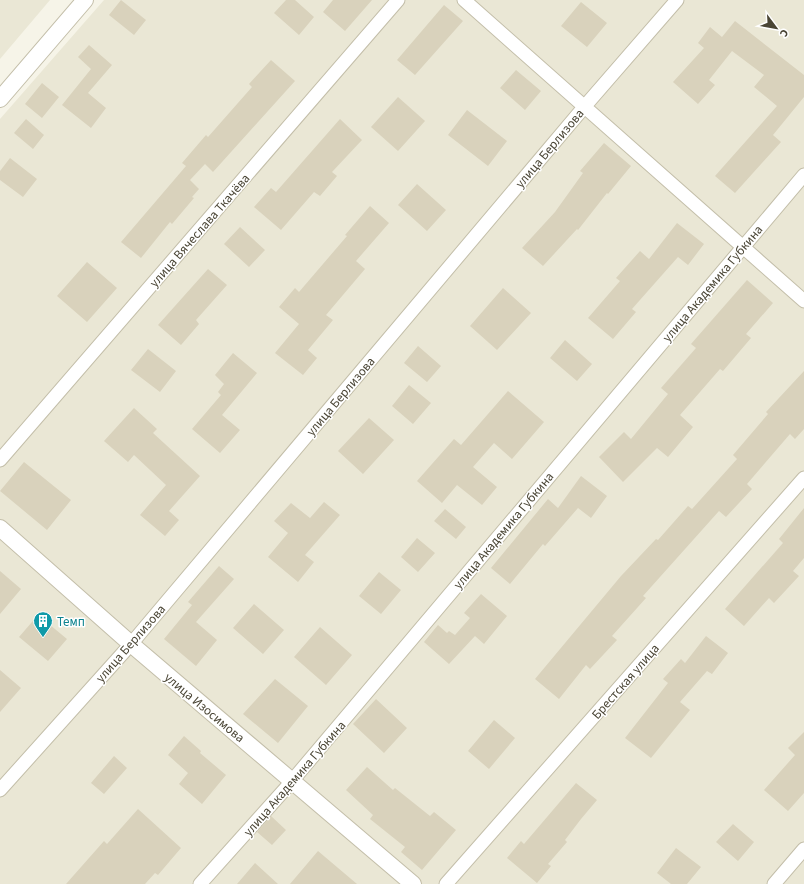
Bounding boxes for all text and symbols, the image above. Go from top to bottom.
north arrow [756,8,796,48]
text: С [776,26,792,40]
street label: улица Берлизова [511,105,588,192]
street label: улица Вячеслава Ткачёва [145,170,254,291]
street label: улица Академика Губкина [658,221,767,346]
street label: улица Берлизова [302,353,379,440]
street label: улица Академика Губкина [449,468,558,593]
street label: улица Берлизова [92,601,170,687]
building icon: Темп [32,610,54,638]
place label: Темп [57,613,85,631]
street label: Брестская улица [588,640,664,723]
street label: улица Изосимова [160,669,248,747]
street label: улица Академика Губкина [240,717,350,840]

